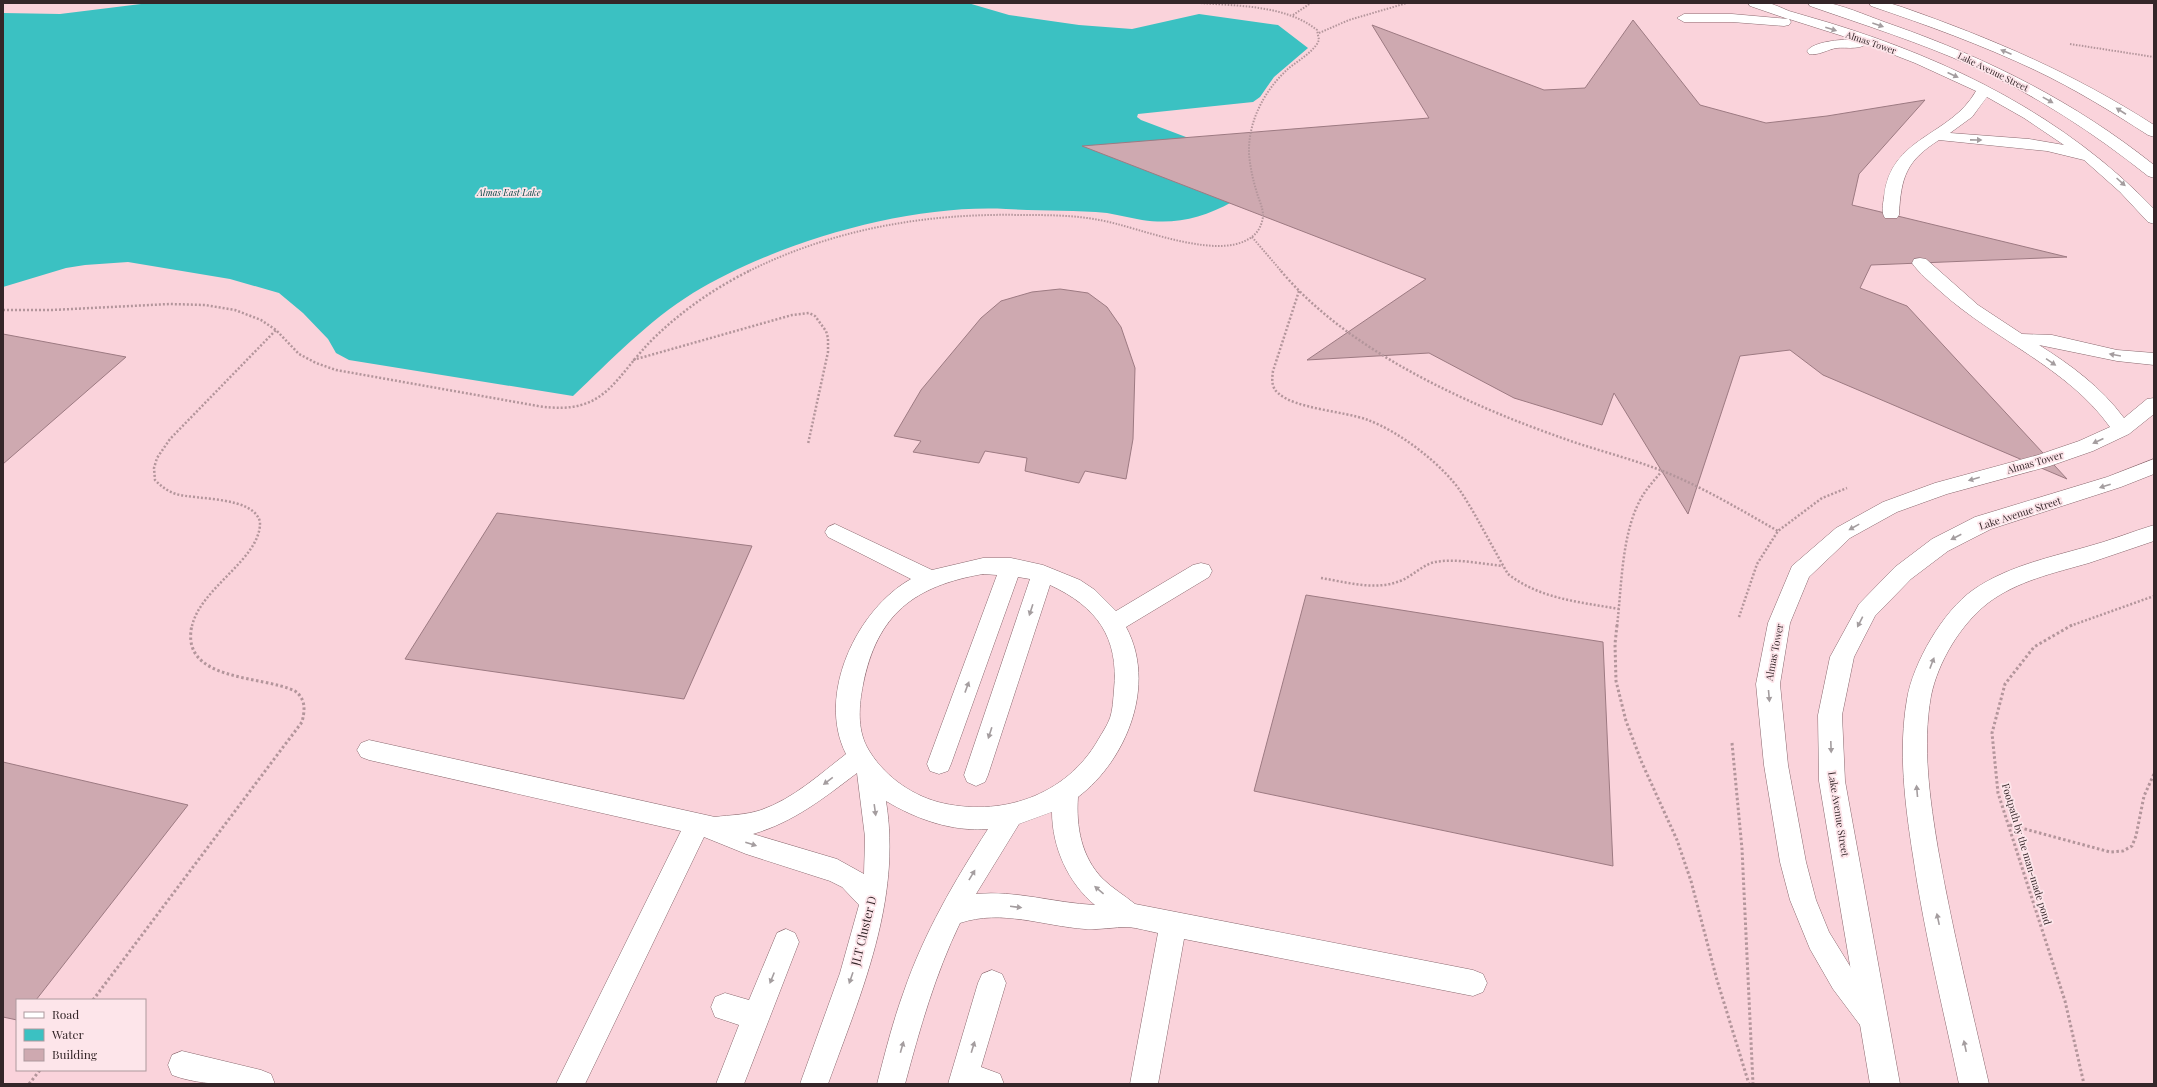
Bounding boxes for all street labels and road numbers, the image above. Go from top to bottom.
street label: Almas Tower [1844,28,1898,56]
street label: Lake Avenue Street [1956,49,2031,94]
street label: Almas Tower [2004,447,2065,477]
street label: Lake Avenue Street [1977,493,2063,533]
street label: Almas Tower [1761,622,1787,683]
street label: Lake Avenue Street [1825,771,1853,858]
street label: Footpath by the man-made pond [1999,782,2055,927]
street label: JLT Cluster D [846,894,880,968]

